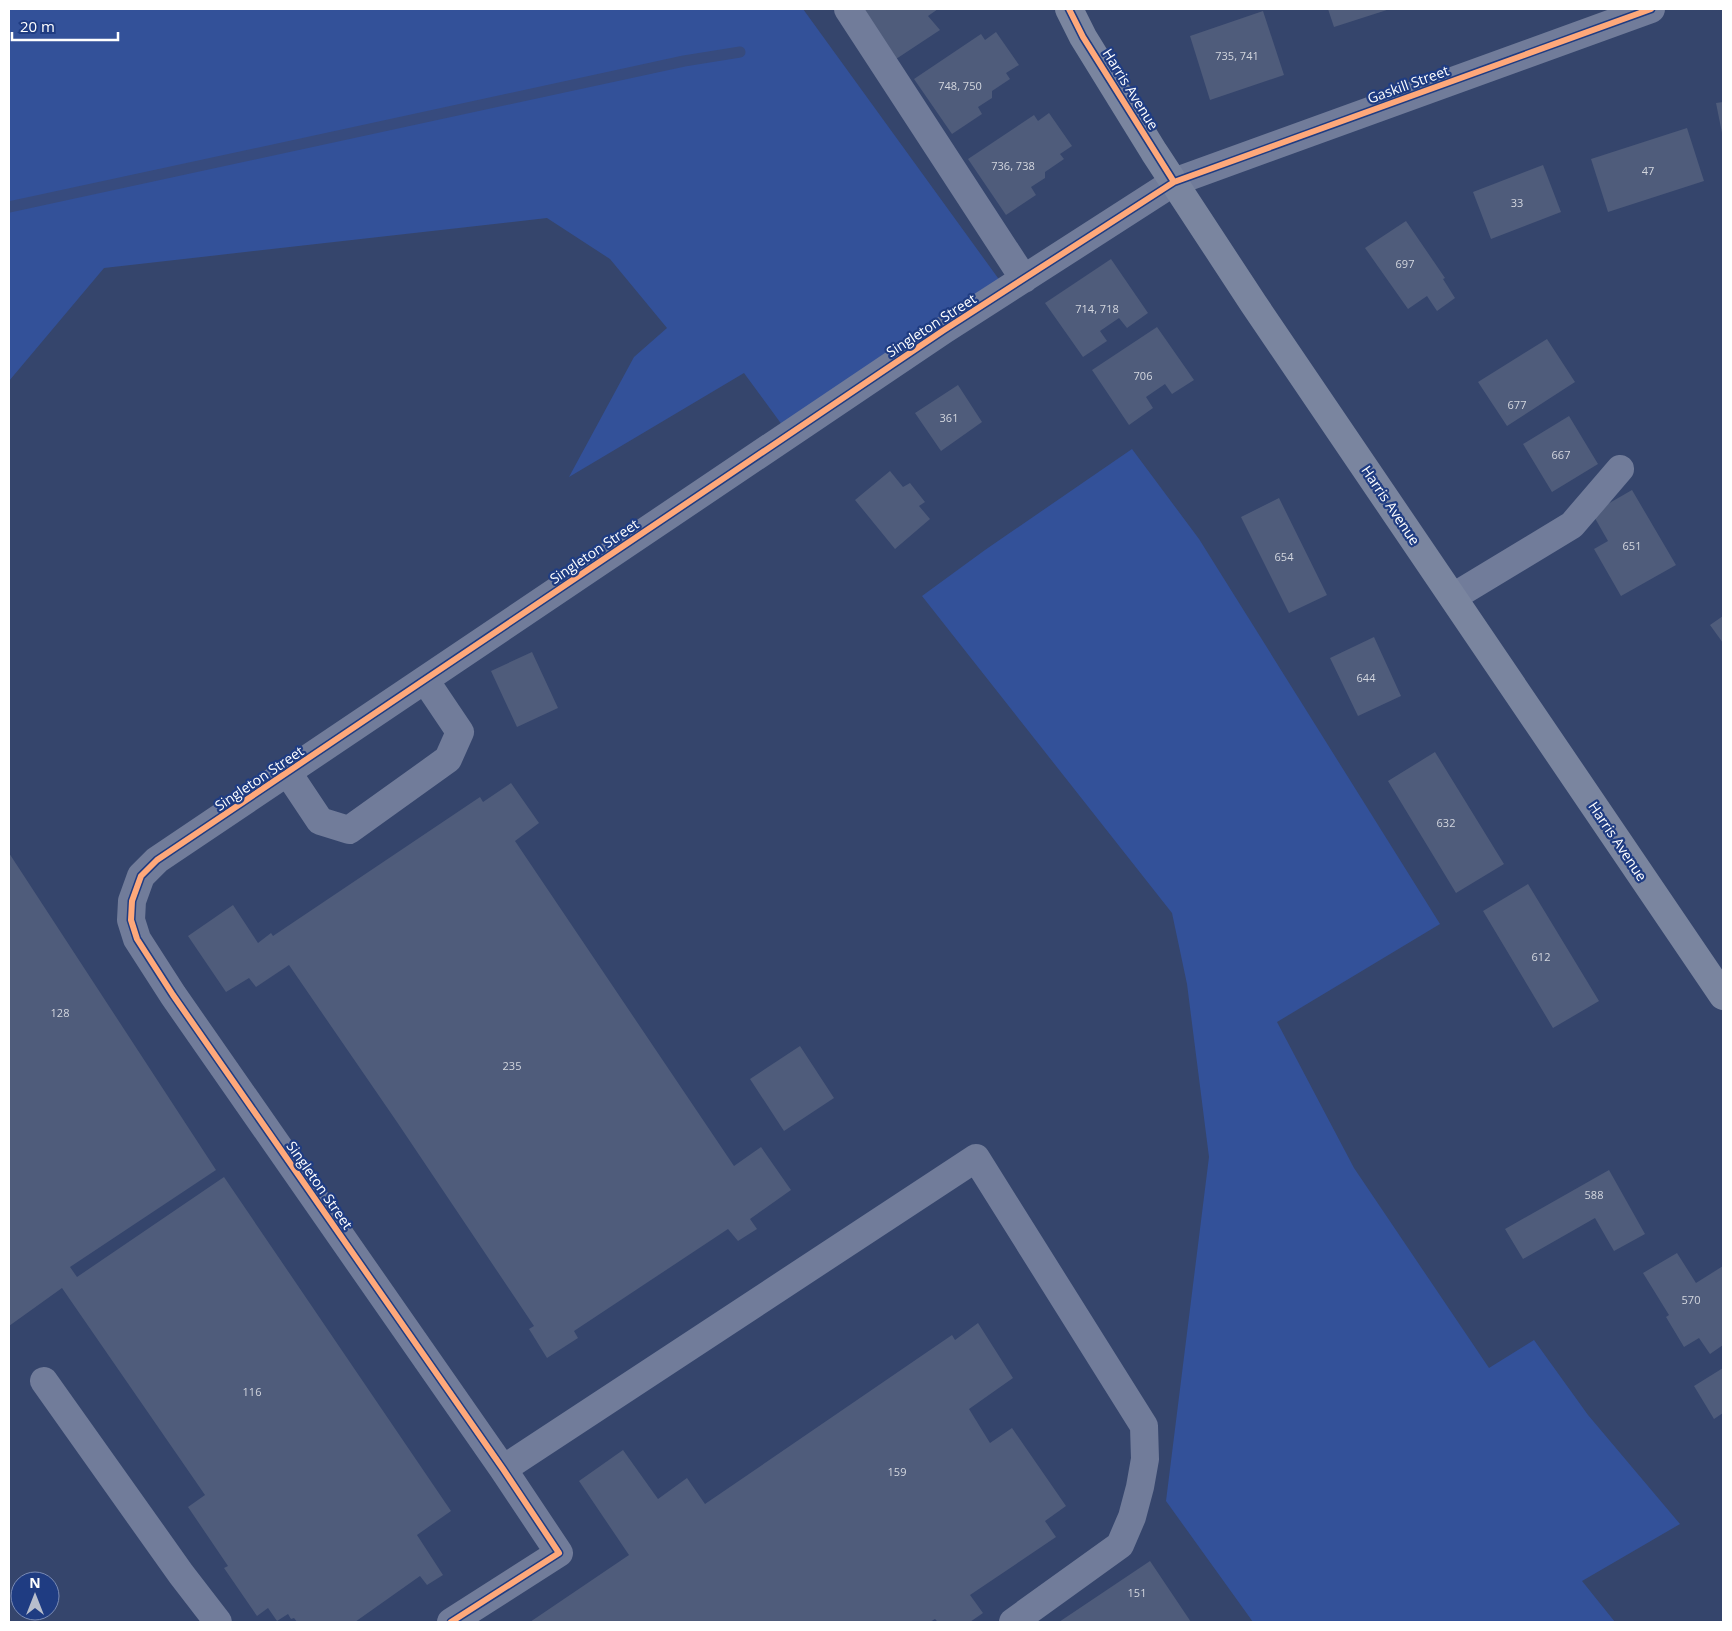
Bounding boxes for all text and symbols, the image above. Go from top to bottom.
scale bar [12,10,119,42]
text: 20 m [20,16,55,36]
street label: Harris Avenue [1099,45,1164,133]
house number: 735, 741 [1215,48,1259,63]
street label: Gaskill Street [1365,60,1451,108]
house number: 748, 750 [938,78,982,93]
house number: 736, 738 [991,158,1035,173]
house number: 47 [1642,163,1654,178]
house number: 33 [1511,195,1523,210]
house number: 697 [1396,256,1414,271]
street label: Singleton Street [882,289,980,361]
house number: 714, 718 [1075,301,1119,316]
house number: 706 [1134,368,1152,383]
house number: 677 [1508,397,1526,412]
house number: 361 [940,410,958,425]
house number: 667 [1552,447,1570,462]
street label: Harris Avenue [1357,461,1425,549]
street label: Singleton Street [546,514,642,588]
house number: 651 [1623,538,1641,553]
house number: 654 [1275,549,1294,564]
house number: 644 [1357,670,1376,685]
street label: Singleton Street [211,741,307,815]
street label: Harris Avenue [1584,797,1652,885]
house number: 632 [1437,815,1455,830]
house number: 612 [1532,949,1550,964]
house number: 128 [51,1005,69,1020]
house number: 235 [503,1058,521,1073]
street label: Singleton Street [283,1137,357,1233]
house number: 588 [1585,1187,1603,1202]
house number: 570 [1682,1292,1700,1307]
house number: 116 [243,1384,261,1399]
house number: 159 [888,1464,906,1479]
north arrow [10,1571,60,1621]
text: N [29,1573,41,1592]
house number: 151 [1128,1585,1146,1600]

